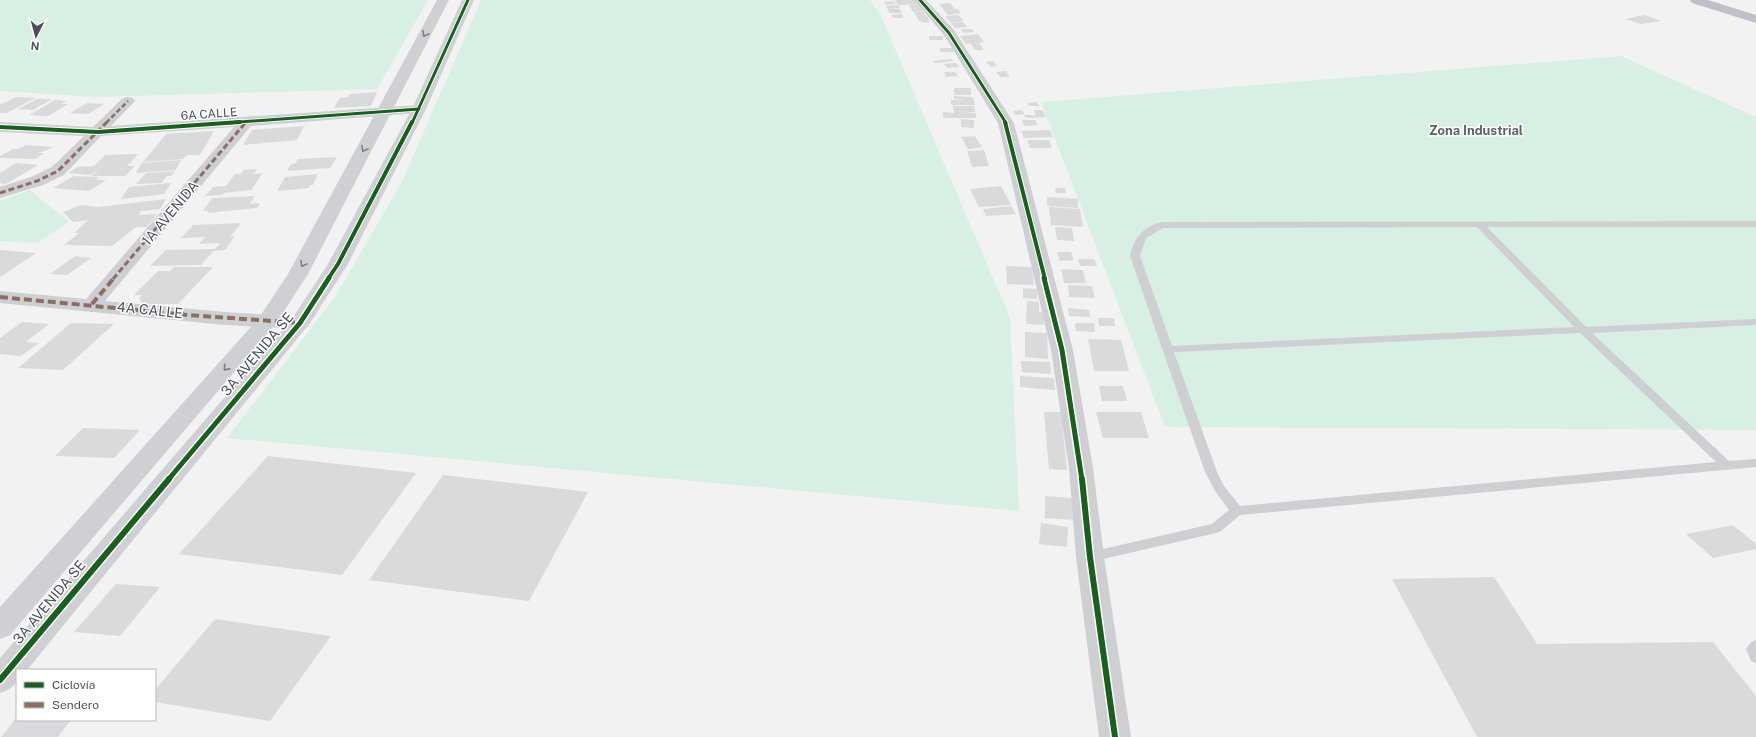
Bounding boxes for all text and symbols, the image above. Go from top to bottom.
north arrow [16,16,56,56]
one-way arrow [422,30,429,38]
text: N [30,40,40,52]
street label: 6A CALLE [180,105,238,123]
district label: Zona Industrial [1429,123,1523,138]
one-way arrow [361,145,368,152]
street label: 1A AVENIDA [138,177,202,249]
one-way arrow [300,260,308,267]
street label: 4A CALLE [116,299,184,321]
street label: 3A AVENIDA SE [217,309,297,399]
one-way arrow [223,364,230,371]
street label: 3A AVENIDA SE [9,557,89,647]
legend [16,669,156,721]
text: Ciclovía [52,678,95,692]
text: Sendero [52,698,99,712]

